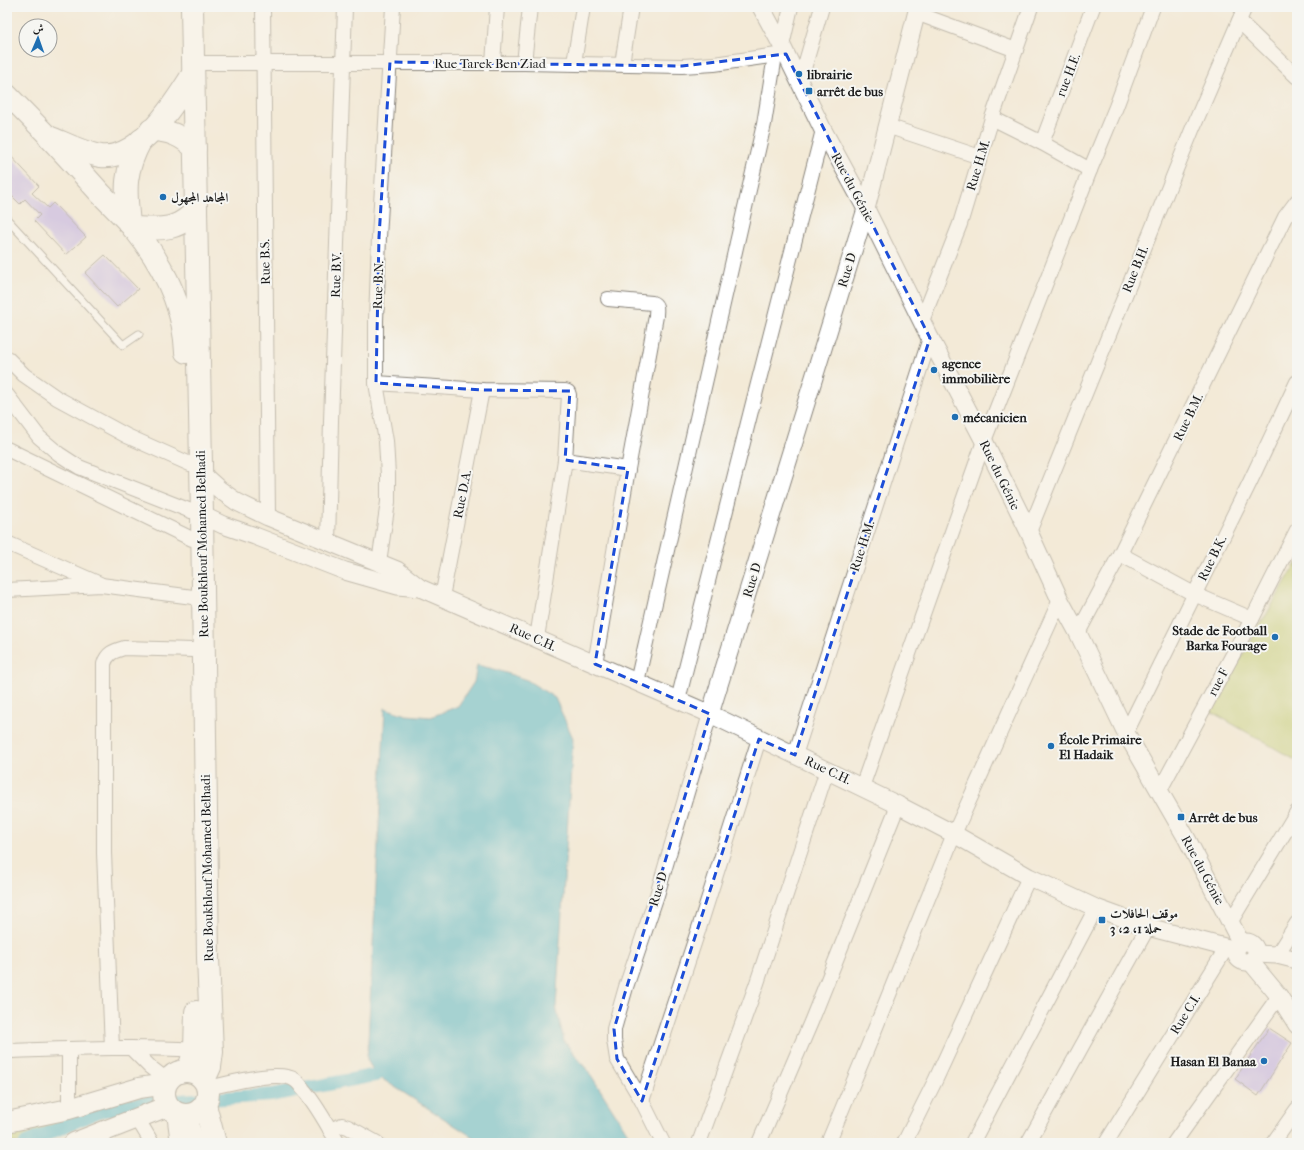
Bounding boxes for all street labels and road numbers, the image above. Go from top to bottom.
street label: rue H.E. [1053,51,1083,99]
street label: Rue Tarek Ben Ziad [434,56,547,71]
street label: Rue H.M. [963,138,993,192]
street label: Rue du Génie [828,150,878,225]
street label: Rue B.S. [257,239,273,285]
street label: Rue B.H. [1119,243,1151,295]
street label: Rue D [835,251,859,289]
street label: Rue B.V. [328,252,344,298]
street label: Rue B.N. [370,260,386,310]
street label: Rue B.M. [1170,391,1206,443]
street label: Rue du Génie [977,437,1024,513]
street label: Rue Boukhlouf Mohamed Belhadi [193,450,211,638]
street label: Rue D.A. [450,468,474,520]
street label: Rue H.M. [847,519,877,573]
street label: Rue B.K. [1195,533,1229,583]
street label: Rue D [740,561,764,599]
street label: Rue C.H. [507,620,559,654]
street label: rue F [1205,666,1231,698]
street label: Rue C.H. [802,753,854,787]
street label: Rue Boukhlouf Mohamed Belhadi [198,774,216,962]
street label: Rue du Génie [1178,833,1228,908]
street label: Rue D [646,870,670,908]
street label: Rue C.I. [1167,991,1203,1037]

